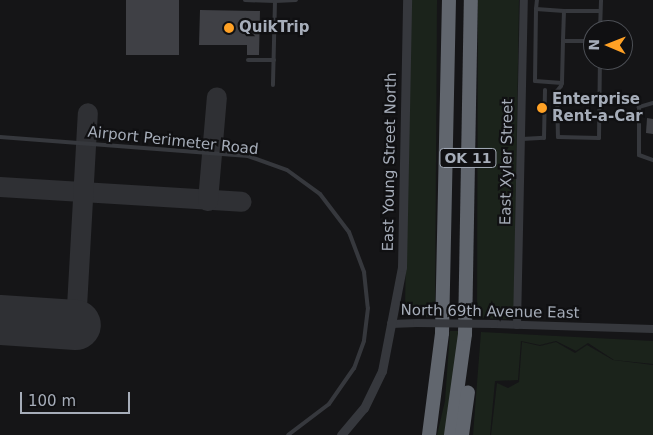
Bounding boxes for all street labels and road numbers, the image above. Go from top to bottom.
street label: East Young Street North [379,72,401,252]
street label: East Xyler Street [497,99,517,225]
street label: Airport Perimeter Road [87,123,259,159]
road number: OK 11 [439,146,497,170]
street label: North 69th Avenue East [400,301,580,323]

